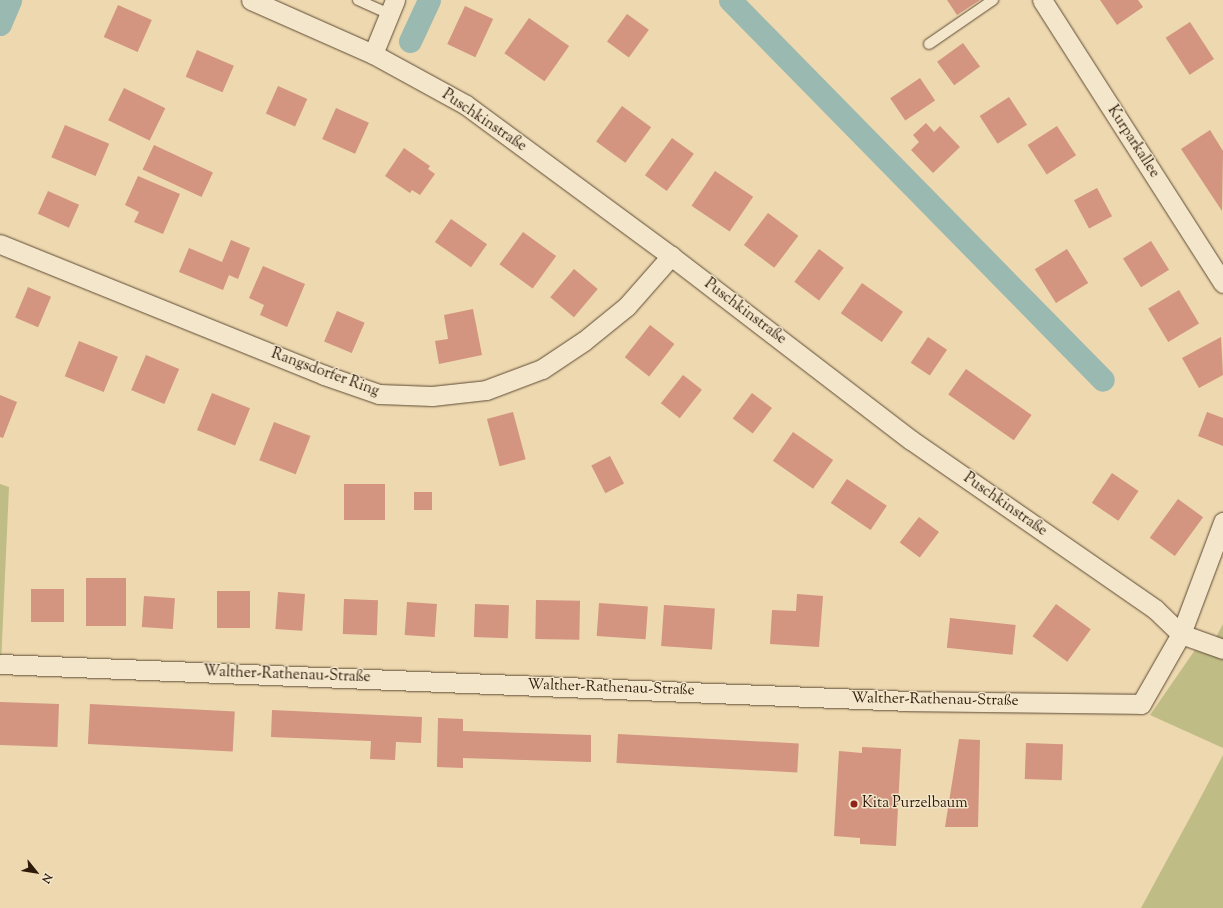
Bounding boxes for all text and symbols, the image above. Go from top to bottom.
street label: Puschkinstraße [438,86,530,156]
street label: Kurparkallee [1103,103,1163,181]
street label: Puschkinstraße [700,275,790,349]
street label: Rangsdorfer Ring [269,345,381,401]
street label: Puschkinstraße [960,470,1050,540]
street label: Walther-Rathenau-Straße [203,663,371,687]
street label: Walther-Rathenau-Straße [527,676,695,700]
street label: Walther-Rathenau-Straße [851,690,1019,710]
place label: Kita Purzelbaum [862,795,968,813]
marker: Kita Purzelbaum [849,799,859,809]
north arrow [16,852,56,892]
text: N [37,870,56,886]

